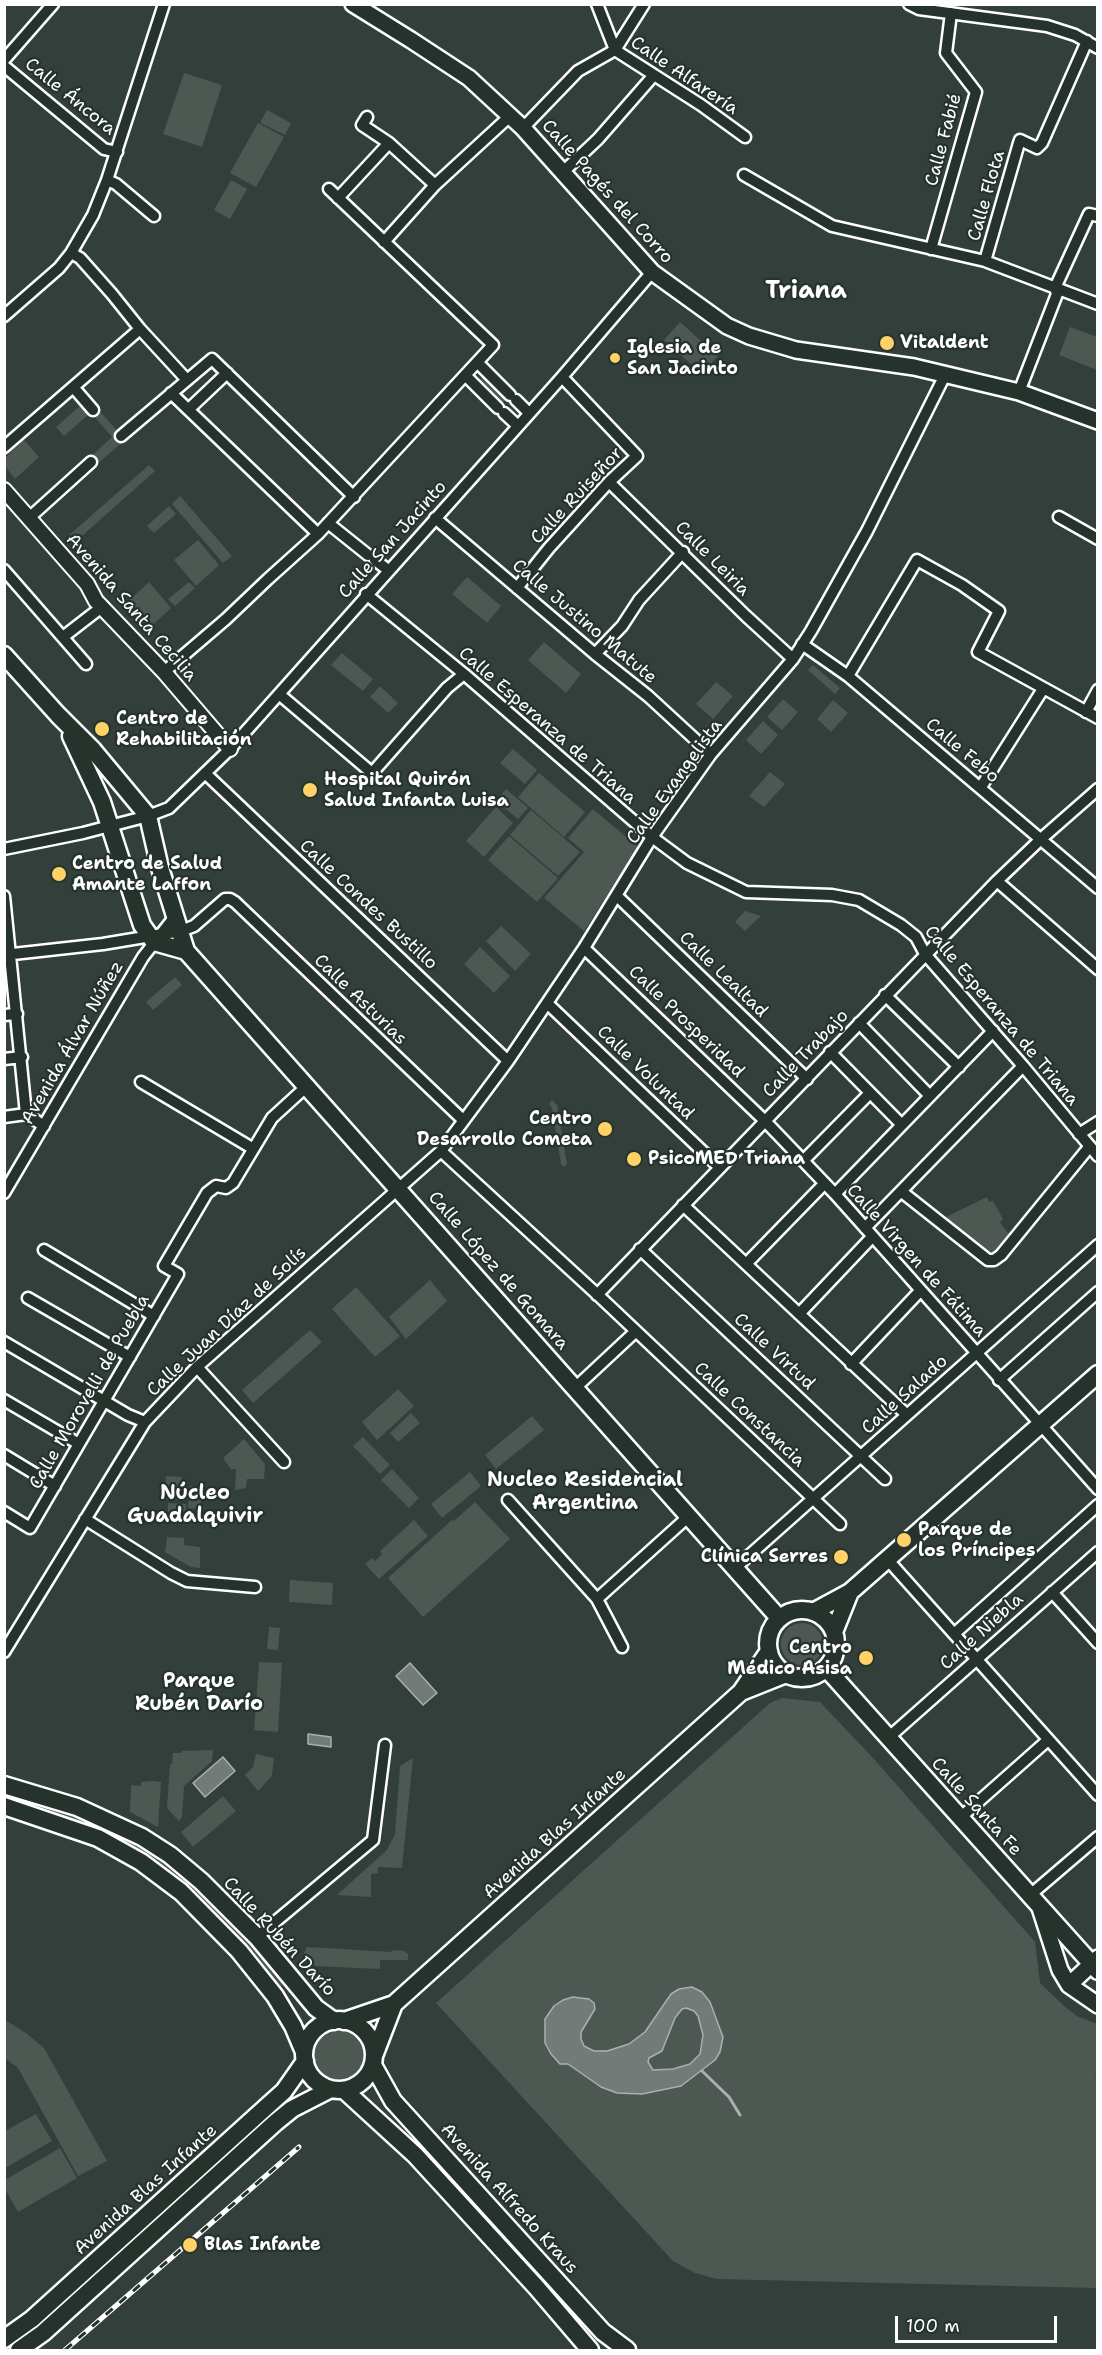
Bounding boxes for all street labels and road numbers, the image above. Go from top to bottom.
street label: Calle Alfarería [626,32,742,120]
street label: Calle Áncora [20,54,120,140]
street label: Calle Fabié [921,91,967,189]
street label: Calle Pagés del Corro [537,116,677,268]
street label: Calle Flota [964,148,1010,244]
street label: Calle Ruiseñor [527,443,627,549]
street label: Calle San Jacinto [334,477,452,603]
street label: Calle Leiria [670,517,754,601]
street label: Avenida Santa Cecilia [61,530,201,686]
street label: Calle Justino Matute [507,555,661,689]
street label: Calle Esperanza de Triana [454,643,640,809]
street label: Calle Febo [921,714,1003,788]
street label: Calle Evangelista [623,715,727,849]
street label: Calle Condes Bustillo [295,835,441,975]
street label: Calle Esperanza de Triana [919,922,1083,1110]
street label: Calle Lealtad [674,927,772,1023]
street label: Calle Asturias [309,950,411,1050]
street label: Avenida Álvar Núñez [17,957,129,1129]
street label: Calle Prosperidad [624,961,748,1083]
street label: Calle Trabajo [759,1006,853,1102]
street label: Calle Voluntad [592,1021,698,1125]
street label: Calle Virgen de Fátima [842,1180,990,1342]
street label: Calle López de Gomara [423,1187,573,1355]
street label: Calle Juan Díaz de Solís [143,1242,311,1402]
street label: Calle Morovelli de Puebla [25,1291,155,1493]
street label: Calle Virtud [729,1309,819,1395]
street label: Calle Salado [858,1351,952,1439]
street label: Calle Constancia [689,1358,809,1472]
street label: Calle Niebla [936,1589,1028,1675]
street label: Calle Santa Fe [926,1753,1026,1861]
street label: Avenida Blas Infante [479,1764,631,1904]
street label: Calle Rubén Darío [218,1873,340,2001]
street label: Avenida Alfredo Kraus [436,2119,582,2279]
street label: Avenida Blas Infante [70,2120,222,2260]

